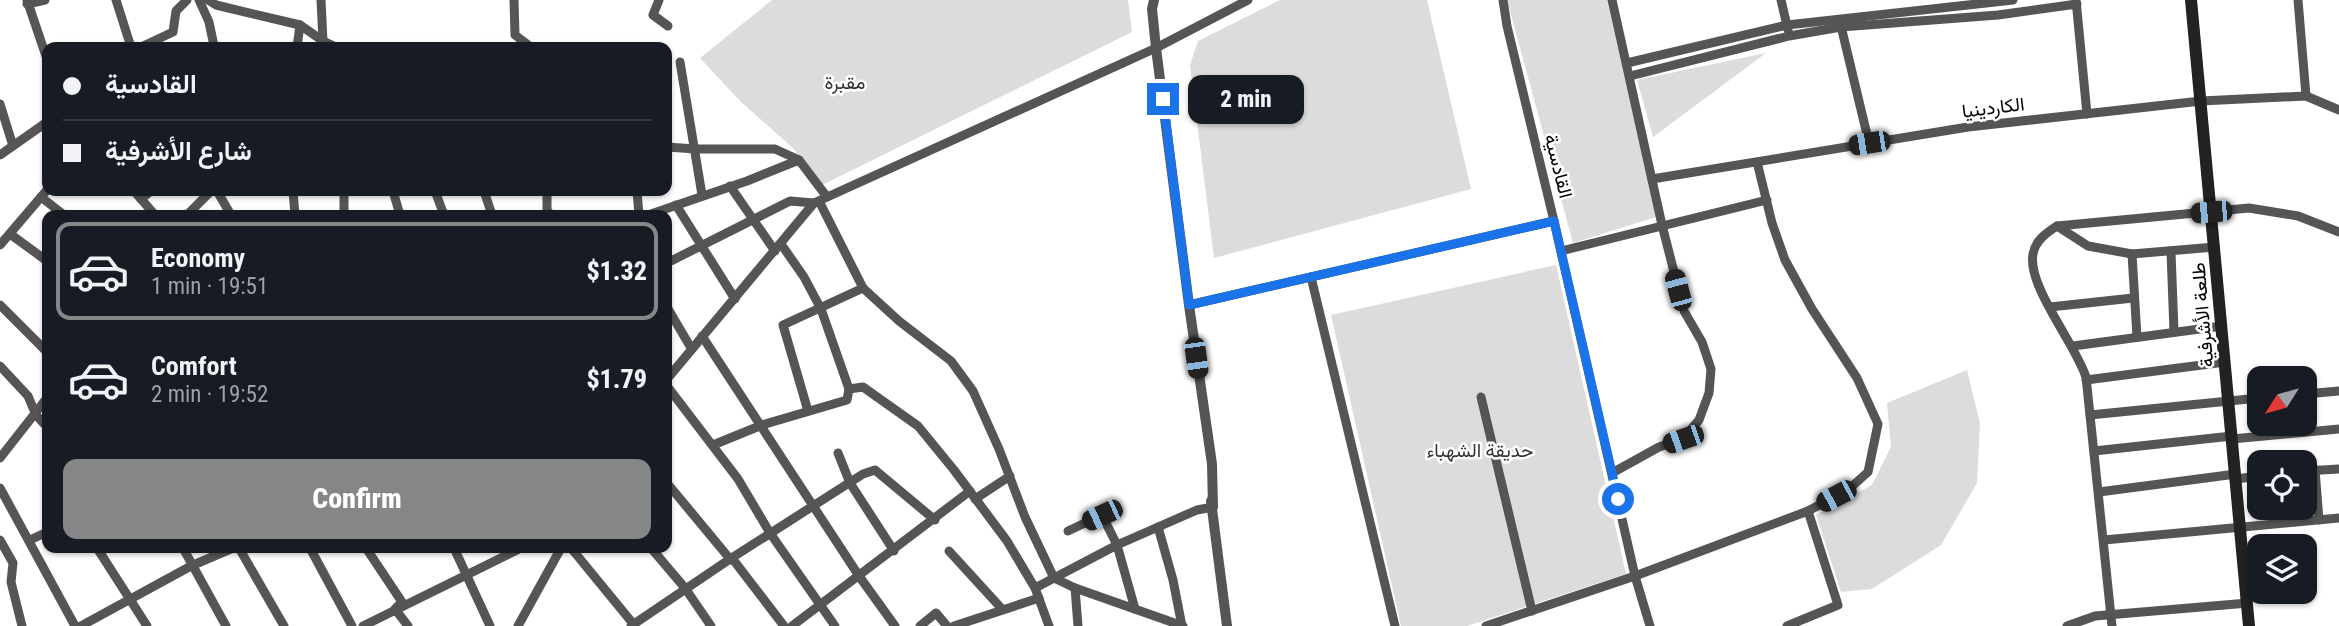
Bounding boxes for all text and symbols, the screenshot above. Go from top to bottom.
text: القادسية [105,69,197,99]
park label: مقبرة [825,71,865,94]
callout: 2 min [1188,74,1303,124]
route end [1147,83,1179,115]
text: 2 min [1220,86,1272,113]
street label: الكاردينيا [1960,92,2026,123]
car [1847,129,1892,157]
street label: القادسية [1539,132,1578,201]
text: شارع الأشرفية [105,136,252,166]
car [2190,200,2233,224]
icon: car [67,240,130,303]
text: Economy [151,243,245,273]
text: $1.32 [586,256,647,286]
street label: طلعة الأشرفية [2186,262,2219,368]
car [1663,267,1694,313]
text: 1 min · 19:51 [151,273,268,300]
car [1183,336,1210,380]
icon: car [67,348,130,411]
text: Comfort [151,351,237,381]
text: $1.79 [586,364,647,394]
north arrow [2247,366,2317,436]
map controls [2247,366,2317,604]
text: 2 min · 19:52 [151,381,268,408]
car [1660,422,1707,456]
park label: حديقة الشهباء [1426,439,1534,462]
button: locate [2247,450,2317,520]
button: Confirm [63,459,651,539]
car [1813,477,1860,515]
route start [1602,483,1634,515]
car [1079,497,1126,533]
button: layers [2247,534,2317,604]

